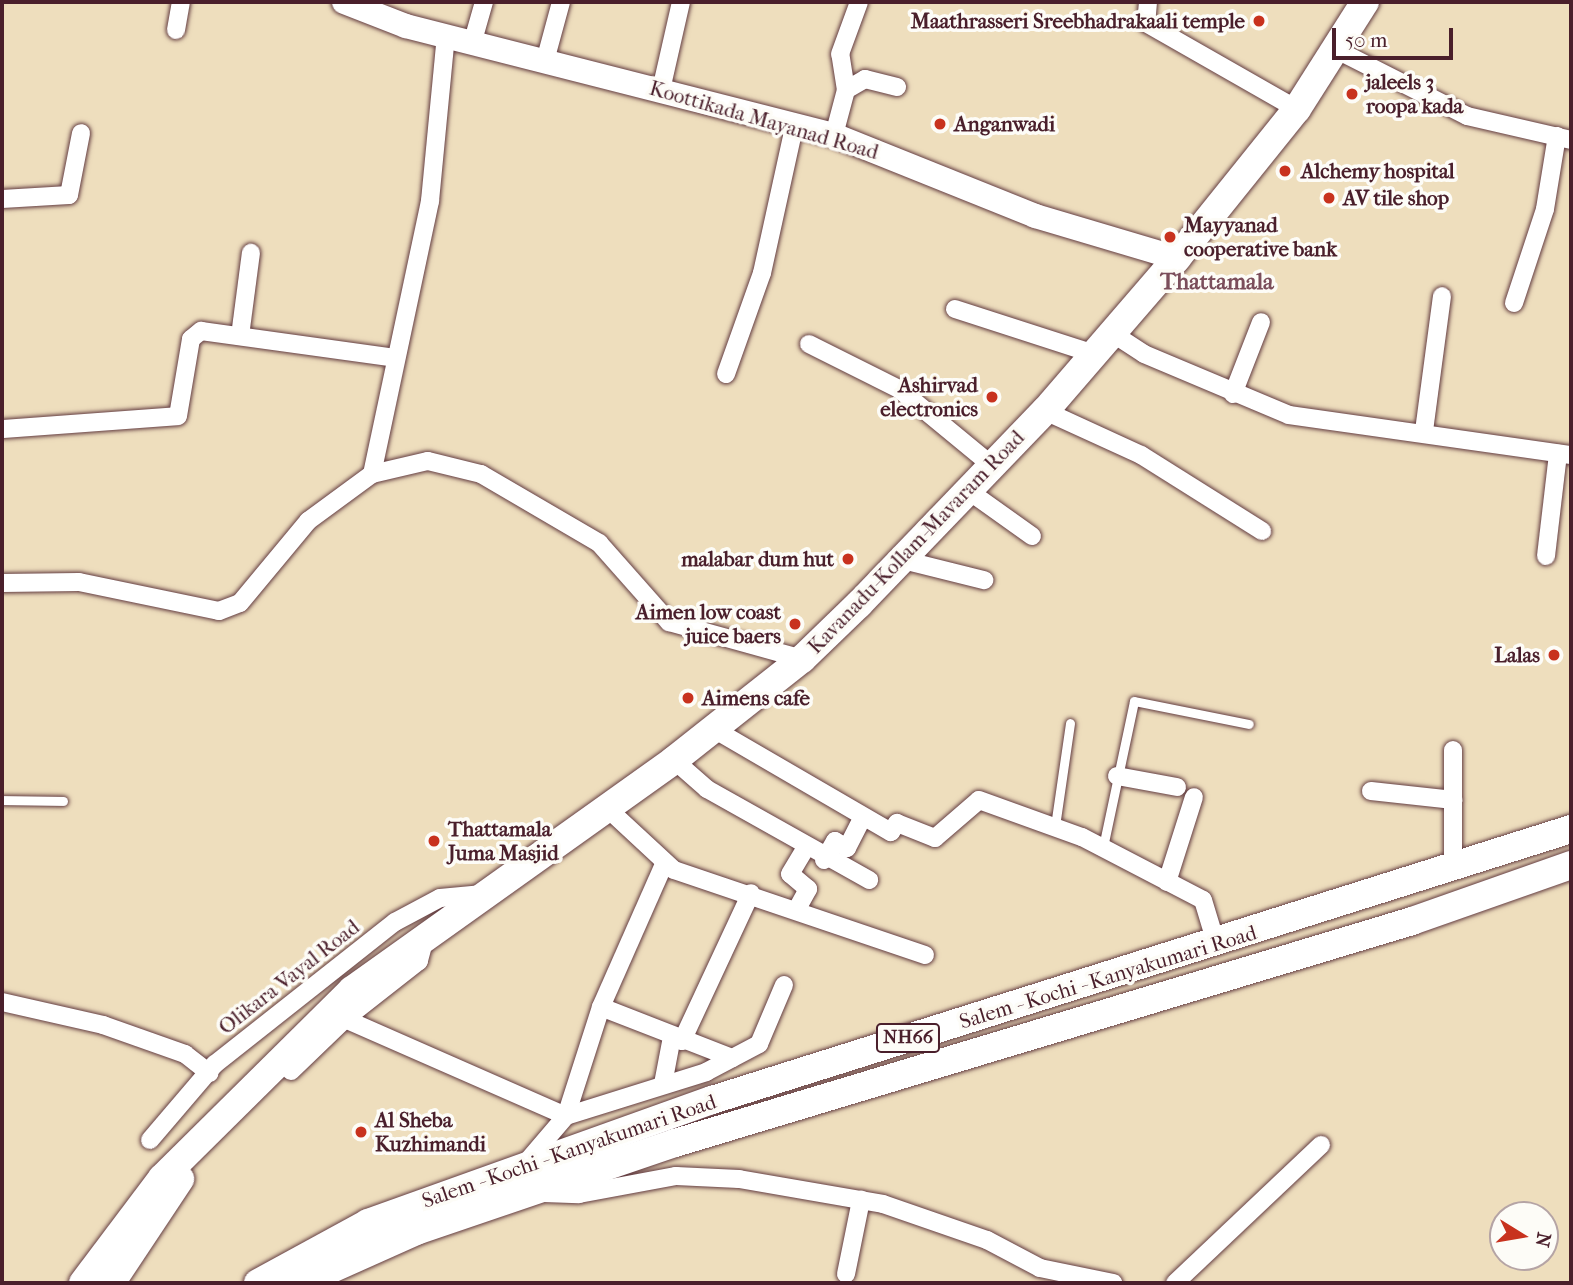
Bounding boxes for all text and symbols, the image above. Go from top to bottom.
place label: Maathrasseri Sreebhadrakaali temple [911,8,1245,34]
marker: Maathrasseri Sreebhadrakaali temple [1251,13,1267,29]
scale bar [1335,14,1456,58]
text: 50 m [1345,28,1388,52]
place label: jaleels 3 roopa kada [1366,69,1463,119]
street label: Koottikada Mayanad Road [647,75,881,165]
marker: jaleels 3 roopa kada [1344,86,1360,102]
place label: Anganwadi [954,111,1055,137]
marker: Anganwadi [932,116,948,132]
place label: Alchemy hospital [1301,158,1455,184]
marker: Alchemy hospital [1275,161,1295,181]
place label: AV tile shop [1343,185,1449,211]
marker: AV tile shop [1321,190,1337,206]
place label: Mayyanad cooperative bank [1184,212,1337,262]
marker: Mayyanad cooperative bank [1162,229,1178,245]
district label: Thattamala [1160,268,1274,296]
place label: Ashirvad electronics [880,372,978,422]
marker: Ashirvad electronics [984,389,1000,405]
street label: Kavanadu-Kollam-Mavaram Road [802,425,1030,659]
place label: malabar dum hut [681,546,834,572]
marker: malabar dum hut [840,551,856,567]
place label: Aimen low coast juice baers [636,599,781,649]
marker: Aimen low coast juice baers [787,616,803,632]
place label: Lalas [1494,642,1540,668]
marker: Lalas [1546,647,1562,663]
place label: Aimens cafe [702,685,810,711]
marker: Aimens cafe [680,690,696,706]
place label: Thattamala Juma Masjid [448,816,559,866]
marker: Thattamala Juma Masjid [426,833,442,849]
street label: Olikara Vayal Road [214,914,364,1040]
street label: Salem - Kochi - Kanyakumari Road [956,920,1260,1034]
road number: NH66 [875,1022,941,1054]
street label: Salem - Kochi - Kanyakumari Road [419,1089,719,1213]
place label: Al Sheba Kuzhimandi [375,1107,486,1157]
marker: Al Sheba Kuzhimandi [353,1124,369,1140]
north arrow [1489,1201,1559,1271]
text: N [1530,1230,1555,1249]

